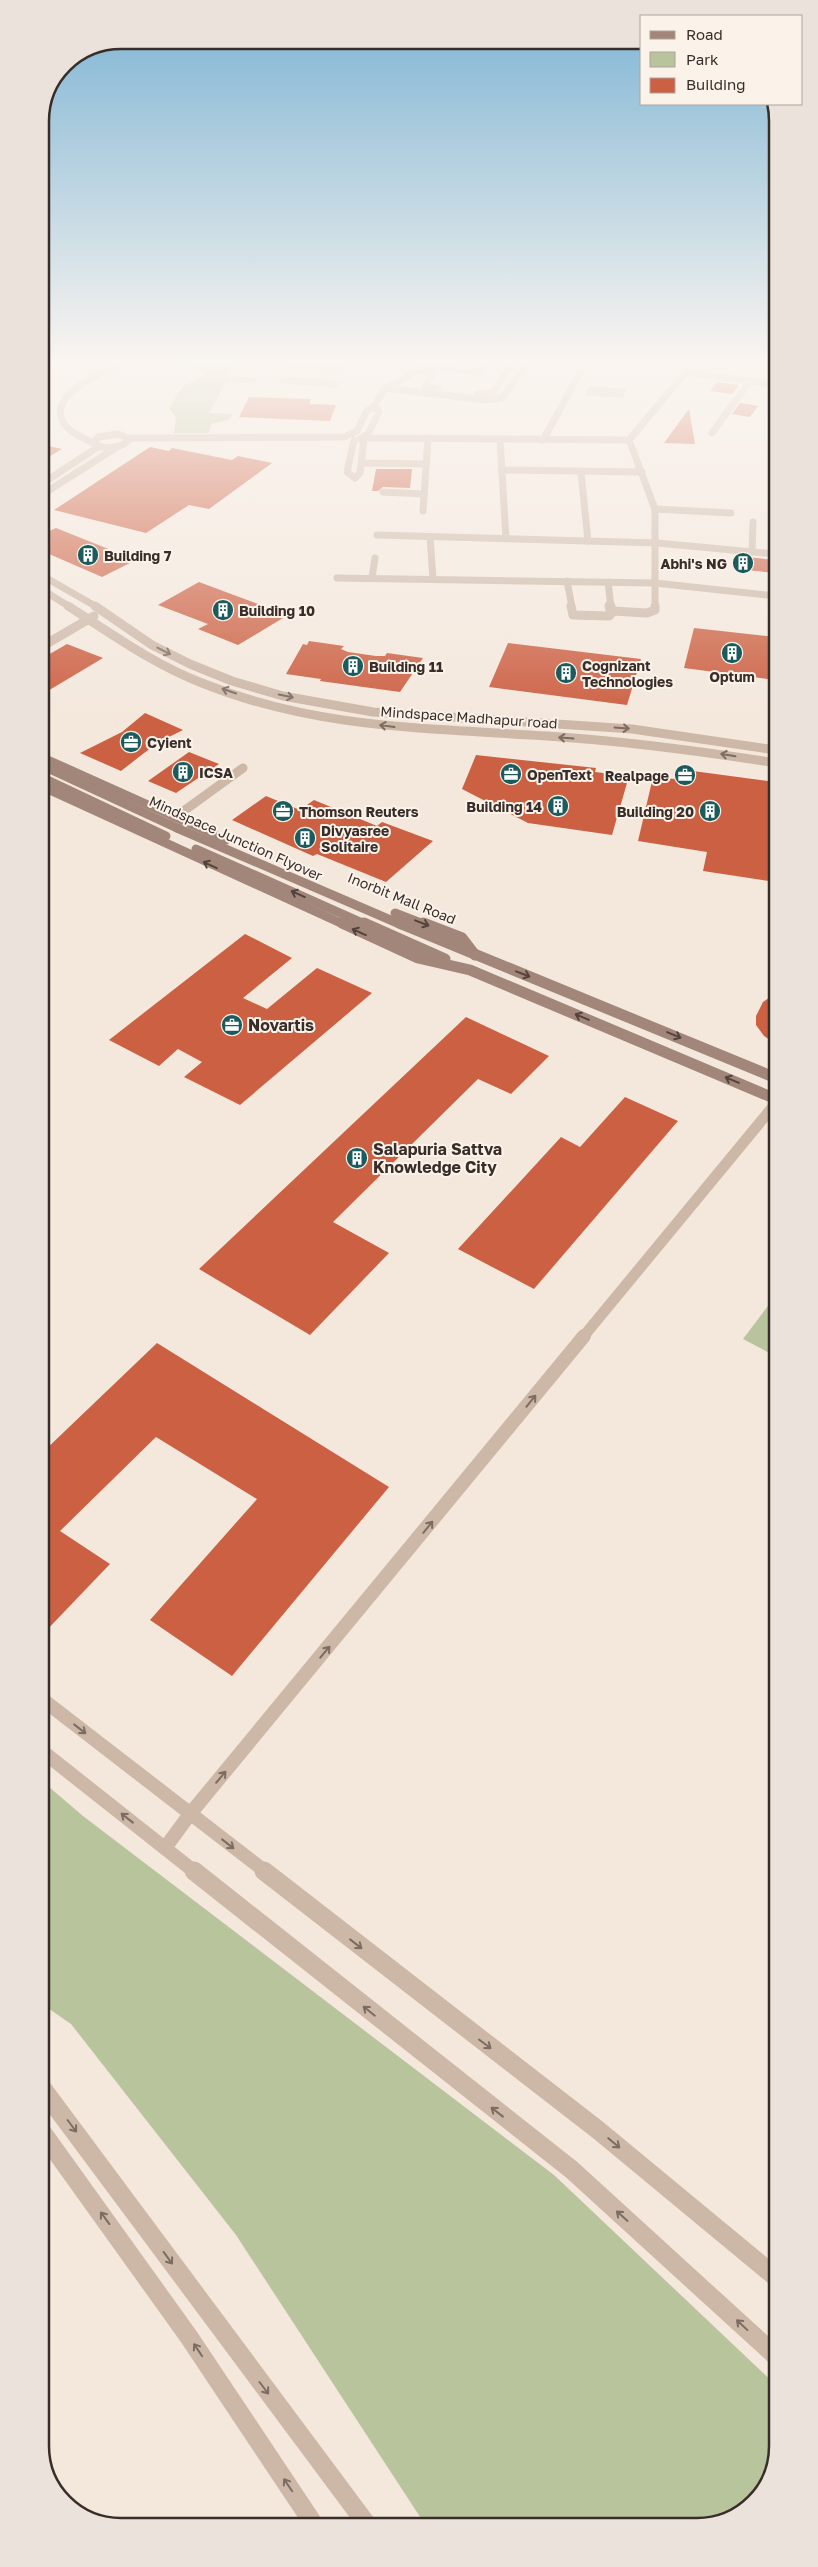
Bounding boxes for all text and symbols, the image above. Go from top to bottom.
legend [640,15,803,105]
text: Road [686,25,723,43]
text: Park [686,50,719,68]
text: Building [686,75,746,93]
building icon: Building 7 [76,543,100,567]
place label: Building 7 [104,547,172,564]
building icon: Abhi's NG [731,551,755,575]
place label: Abhi's NG [661,555,727,572]
building icon: Building 10 [211,598,235,622]
place label: Building 10 [239,602,315,619]
building icon: Optum [720,641,744,665]
one-way arrow [156,647,171,656]
building icon: Building 11 [341,654,365,678]
place label: Cognizant Technologies [582,657,673,690]
place label: Building 11 [369,658,443,675]
building icon: Cognizant Technologies [554,661,578,685]
place label: Optum [709,668,755,685]
one-way arrow [221,686,237,695]
one-way arrow [278,692,294,701]
street label: Mindspace Madhapur road [380,702,558,732]
one-way arrow [379,720,395,730]
one-way arrow [614,723,630,733]
office icon: Cyient [119,730,143,754]
one-way arrow [559,733,575,742]
place label: Cyient [147,734,192,751]
one-way arrow [720,750,736,760]
building icon: ICSA [171,760,195,784]
office icon: OpenText [499,762,523,786]
office icon: Realpage [673,763,697,787]
place label: ICSA [199,764,233,781]
place label: OpenText [527,766,592,783]
place label: Realpage [605,767,669,784]
street label: Mindspace Junction Flyover [147,792,326,884]
building icon: Building 14 [546,794,570,818]
place label: Building 14 [466,798,542,815]
office icon: Thomson Reuters [271,799,295,823]
building icon: Building 20 [698,799,722,823]
place label: Thomson Reuters [299,803,419,820]
place label: Building 20 [617,803,694,820]
place label: Divyasree Solitaire [321,822,389,855]
building icon: Divyasree Solitaire [293,826,317,850]
one-way arrow [203,860,218,870]
street label: Inorbit Mall Road [345,869,459,927]
one-way arrow [291,888,306,898]
one-way arrow [414,919,429,928]
one-way arrow [352,926,367,936]
one-way arrow [515,971,530,980]
one-way arrow [575,1012,590,1021]
office icon: Novartis [220,1013,244,1037]
place label: Novartis [248,1015,314,1035]
one-way arrow [666,1031,681,1040]
one-way arrow [725,1075,740,1085]
place label: Salapuria Sattva Knowledge City [373,1139,502,1177]
building icon: Salapuria Sattva Knowledge City [345,1146,369,1170]
one-way arrow [526,1395,537,1408]
one-way arrow [423,1520,434,1533]
one-way arrow [319,1646,330,1659]
one-way arrow [73,1723,86,1734]
one-way arrow [215,1771,226,1784]
one-way arrow [121,1812,134,1823]
one-way arrow [221,1839,234,1850]
one-way arrow [350,1939,363,1950]
one-way arrow [363,2006,376,2017]
one-way arrow [478,2038,491,2049]
one-way arrow [491,2106,504,2117]
one-way arrow [66,2120,77,2133]
one-way arrow [607,2137,620,2148]
one-way arrow [615,2210,628,2221]
one-way arrow [99,2211,110,2225]
one-way arrow [163,2250,173,2264]
one-way arrow [736,2319,749,2331]
one-way arrow [193,2344,203,2358]
one-way arrow [259,2381,269,2395]
one-way arrow [283,2479,293,2493]

